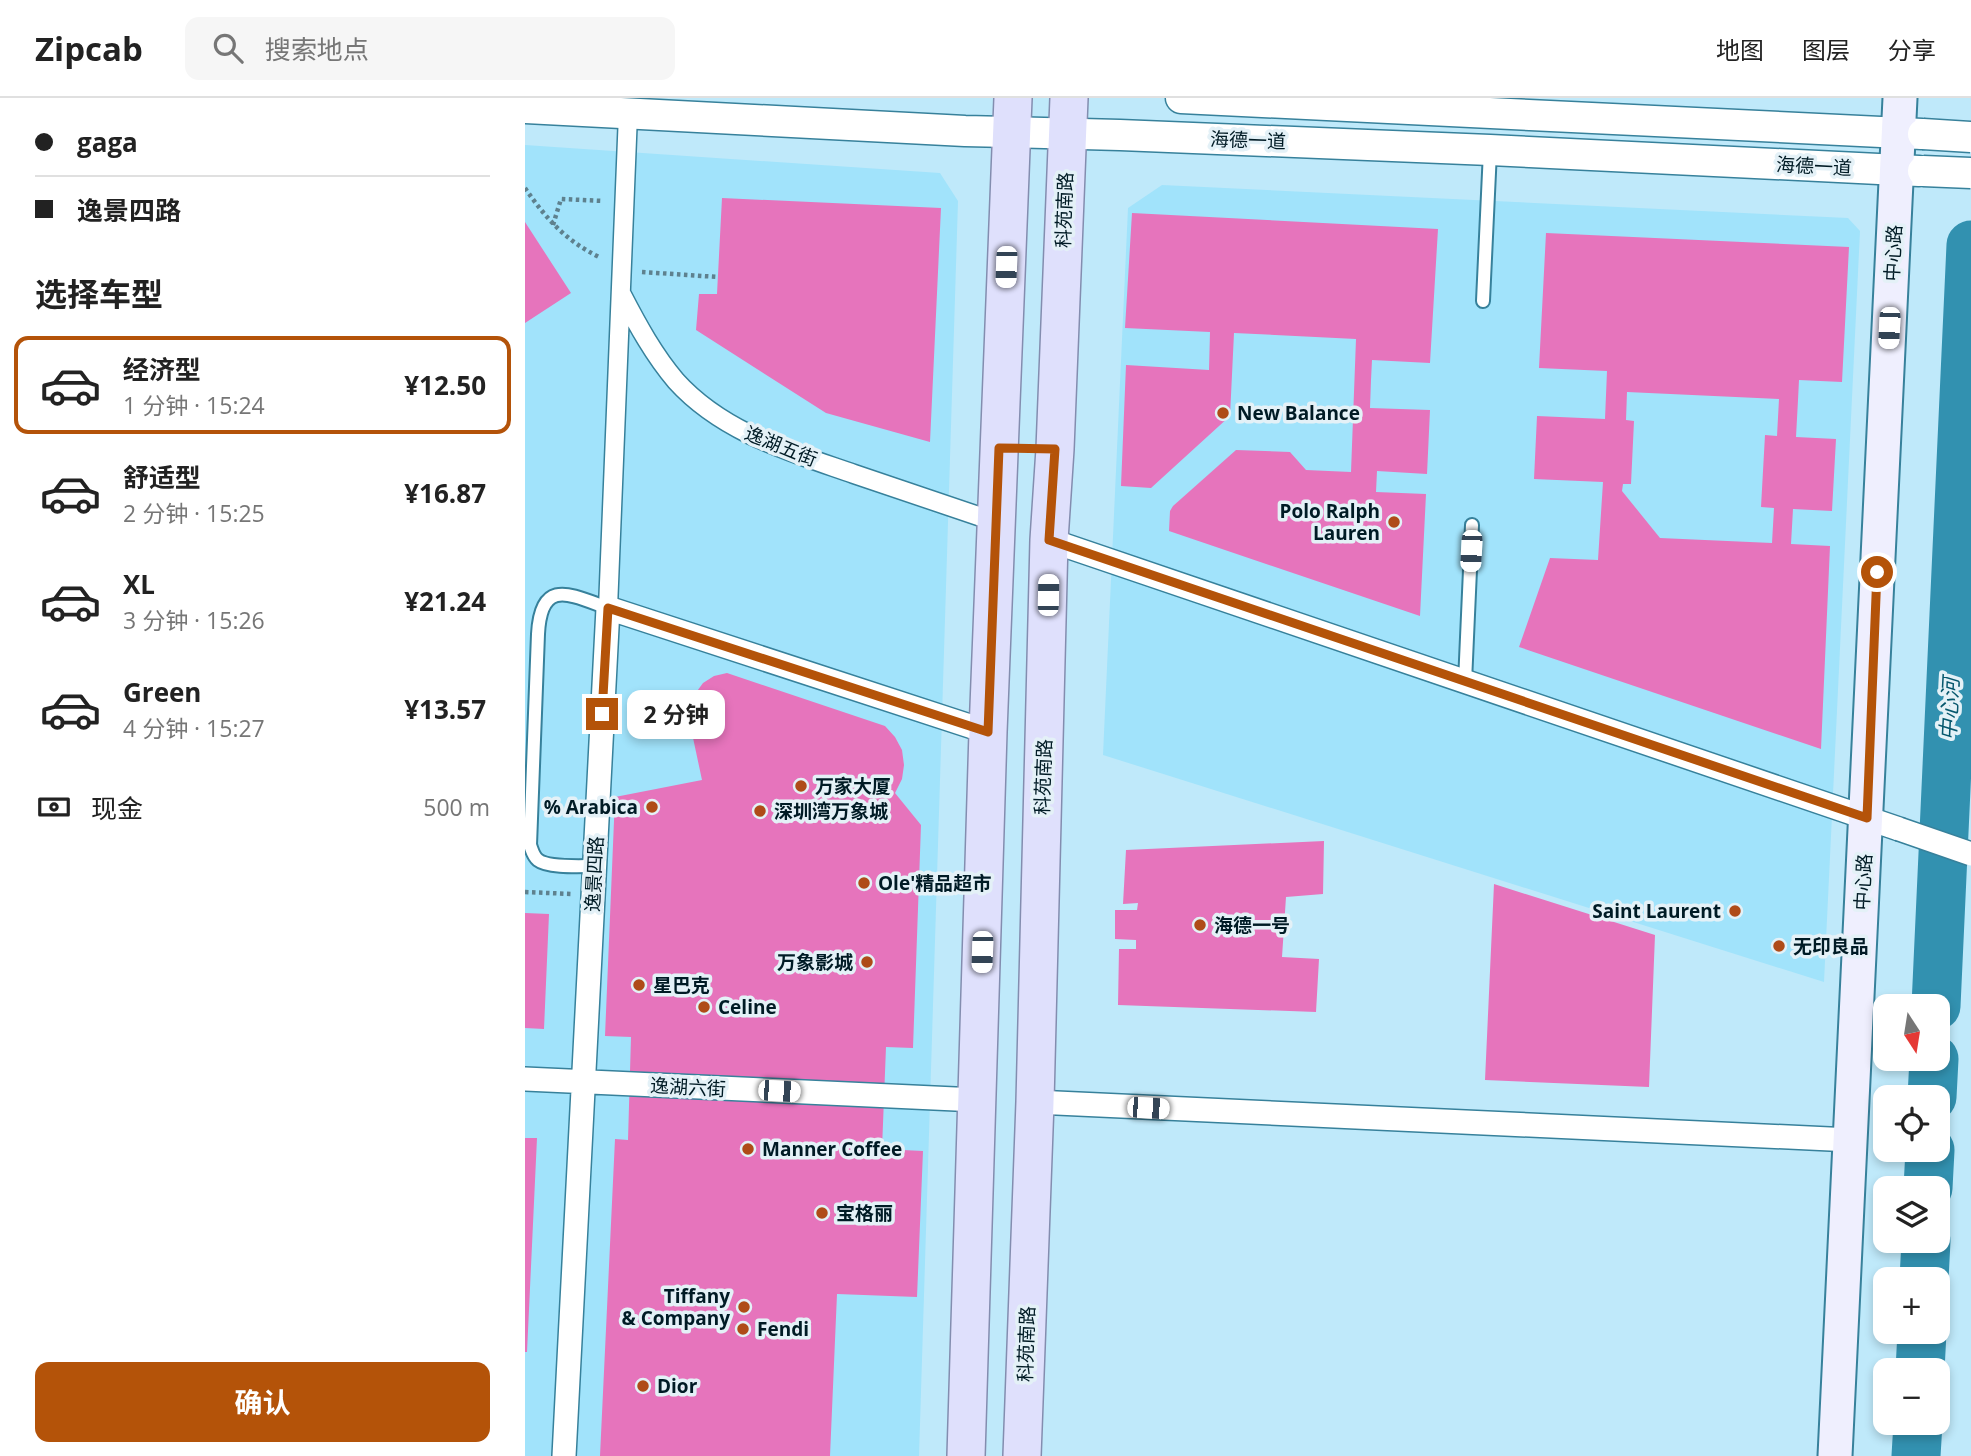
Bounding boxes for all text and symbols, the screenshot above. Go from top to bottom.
search box [185,17,675,80]
text: Zipcab [35,26,143,71]
icon: search [209,29,247,67]
text: 搜索地点 [265,31,369,67]
text: 地图 [1716,33,1764,66]
text: 图层 [1802,33,1850,66]
text: 分享 [1888,33,1936,66]
text: gaga [77,124,138,160]
street label: 海德一道 [1210,126,1286,154]
street label: 海德一道 [1775,151,1853,181]
street label: 科苑南路 [1050,172,1078,248]
text: 逸景四路 [77,192,181,228]
street label: 中心路 [1879,224,1907,282]
car [995,246,1018,288]
text: 选择车型 [35,272,163,315]
car [1878,306,1901,350]
text: 经济型 [123,351,201,387]
icon: car [39,354,102,417]
text: ¥12.50 [404,367,486,403]
text: 1 分钟 · 15:24 [123,389,265,421]
place label: New Balance [1237,400,1360,426]
marker: New Balance [1215,405,1231,421]
street label: 逸湖五街 [741,420,821,472]
text: 舒适型 [123,459,201,495]
icon: car [39,462,102,525]
text: ¥16.87 [404,475,486,511]
text: 2 分钟 · 15:25 [123,497,265,529]
place label: Polo Ralph Lauren [1279,498,1380,546]
marker: Polo Ralph Lauren [1386,514,1402,530]
car [1460,529,1483,573]
route start [1861,556,1893,588]
text: XL [123,566,155,602]
icon: car [39,570,102,633]
car [1038,574,1059,616]
text: ¥21.24 [404,583,486,619]
text: 3 分钟 · 15:26 [123,604,265,636]
water label: 中心河 [1933,673,1965,741]
text: Green [123,674,201,710]
icon: car [39,678,102,741]
callout: 2 分钟 [627,690,725,738]
text: ¥13.57 [404,691,486,727]
route end [586,698,618,730]
text: 2 分钟 [643,698,709,730]
text: 4 分钟 · 15:27 [123,712,265,744]
street label: 科苑南路 [1029,739,1057,815]
place label: 万家大厦 [815,773,891,799]
marker: 万家大厦 [793,778,809,794]
icon: cash [35,788,73,826]
text: 现金 [91,790,143,826]
text: 500 m [423,791,490,823]
place label: % Arabica [544,794,638,820]
place label: 深圳湾万象城 [774,798,888,824]
marker: % Arabica [644,799,660,815]
marker: 深圳湾万象城 [752,803,768,819]
street label: 逸景四路 [579,835,609,913]
street label: 中心路 [1849,853,1877,911]
place label: Ole'精品超市 [878,870,991,896]
marker: Ole'精品超市 [856,875,872,891]
place label: Saint Laurent [1592,898,1721,924]
marker: Saint Laurent [1727,903,1743,919]
place label: 海德一号 [1214,912,1290,938]
marker: 海德一号 [1192,917,1208,933]
car [971,931,994,973]
place label: 无印良品 [1793,933,1869,959]
marker: 无印良品 [1771,938,1787,954]
place label: 万象影城 [777,949,853,975]
marker: 万象影城 [859,954,875,970]
place label: 星巴克 [653,972,710,998]
marker: 星巴克 [631,977,647,993]
place label: Celine [718,994,777,1020]
north arrow [1873,994,1949,1071]
map controls [1873,994,1950,1435]
marker: Celine [696,999,712,1015]
street label: 逸湖六街 [649,1072,727,1102]
car [758,1079,801,1103]
button: locate [1873,1085,1950,1162]
car [1127,1096,1170,1120]
place label: Manner Coffee [762,1136,902,1162]
marker: Manner Coffee [740,1141,756,1157]
button: layers [1873,1176,1950,1253]
place label: 宝格丽 [836,1200,893,1226]
marker: 宝格丽 [814,1205,830,1221]
button: + [1873,1267,1950,1344]
place label: Tiffany & Company [621,1283,730,1331]
marker: Tiffany & Company [736,1299,752,1315]
street label: 科苑南路 [1012,1306,1040,1382]
place label: Fendi [757,1316,809,1342]
marker: Fendi [735,1321,751,1337]
button: − [1873,1358,1950,1435]
button: 确认 [35,1362,490,1442]
place label: Dior [657,1373,698,1399]
marker: Dior [635,1378,651,1394]

